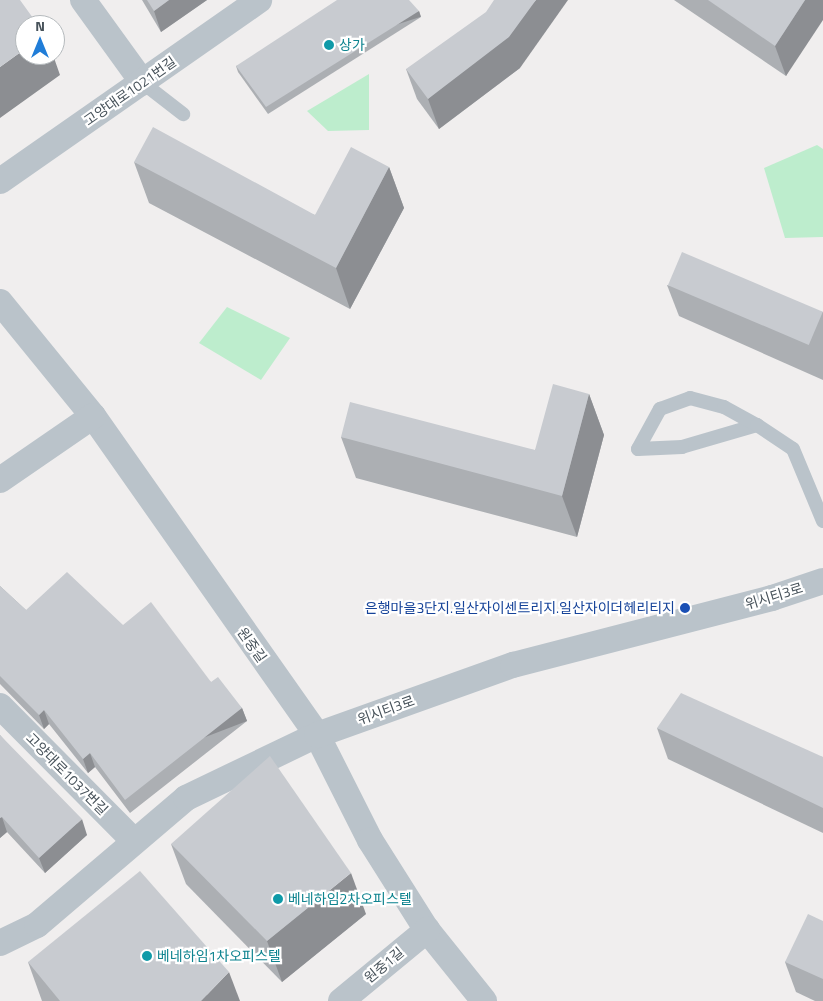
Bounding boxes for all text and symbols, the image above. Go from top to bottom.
north arrow [15,15,65,65]
text: N [35,15,45,36]
place label: 상가 [339,37,365,53]
marker: 상가 [323,39,335,51]
street label: 고양대로1021번길 [81,53,179,129]
street label: 위시티3로 [743,579,805,613]
place label: 은행마을3단지.일산자이센트리지.일산자이더헤리티지 [365,600,675,616]
marker: 은행마을3단지.일산자이센트리지.일산자이더헤리티지 [679,602,691,614]
street label: 원중길 [234,624,270,666]
street label: 위시티3로 [355,692,417,728]
street label: 고양대로1037번길 [23,730,111,818]
place label: 베네하임2차오피스텔 [288,891,412,907]
marker: 베네하임2차오피스텔 [272,893,284,905]
street label: 원중1길 [361,944,407,986]
place label: 베네하임1차오피스텔 [157,948,281,964]
marker: 베네하임1차오피스텔 [141,950,153,962]

